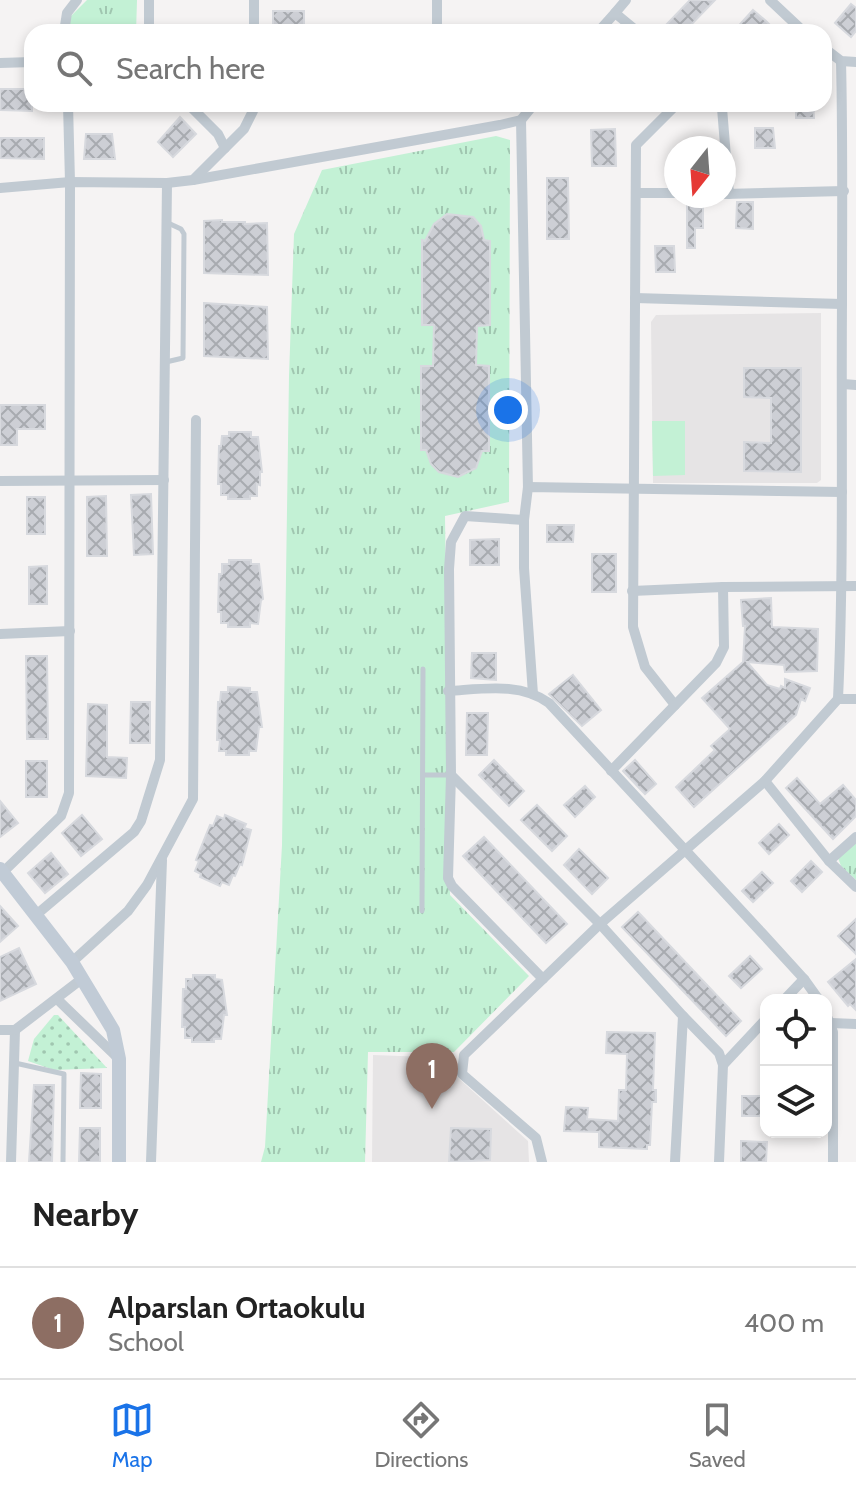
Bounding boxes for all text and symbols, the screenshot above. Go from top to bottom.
search box [24,24,832,112]
icon: search [52,46,96,90]
text: Search here [116,50,265,87]
north arrow [664,136,736,208]
your location [488,390,528,430]
map controls [760,994,832,1138]
button: locate [760,994,832,1066]
pin: 1 [406,1043,458,1109]
button: layers [760,1066,832,1138]
text: Nearby [32,1193,139,1235]
text: Alparslan Ortaokulu [108,1289,365,1326]
text: 1 [53,1307,63,1339]
text: 400 m [744,1307,824,1339]
text: School [108,1326,184,1358]
tab: Map [110,1398,154,1473]
tab: Directions [374,1398,468,1473]
tab: Saved [689,1398,746,1473]

